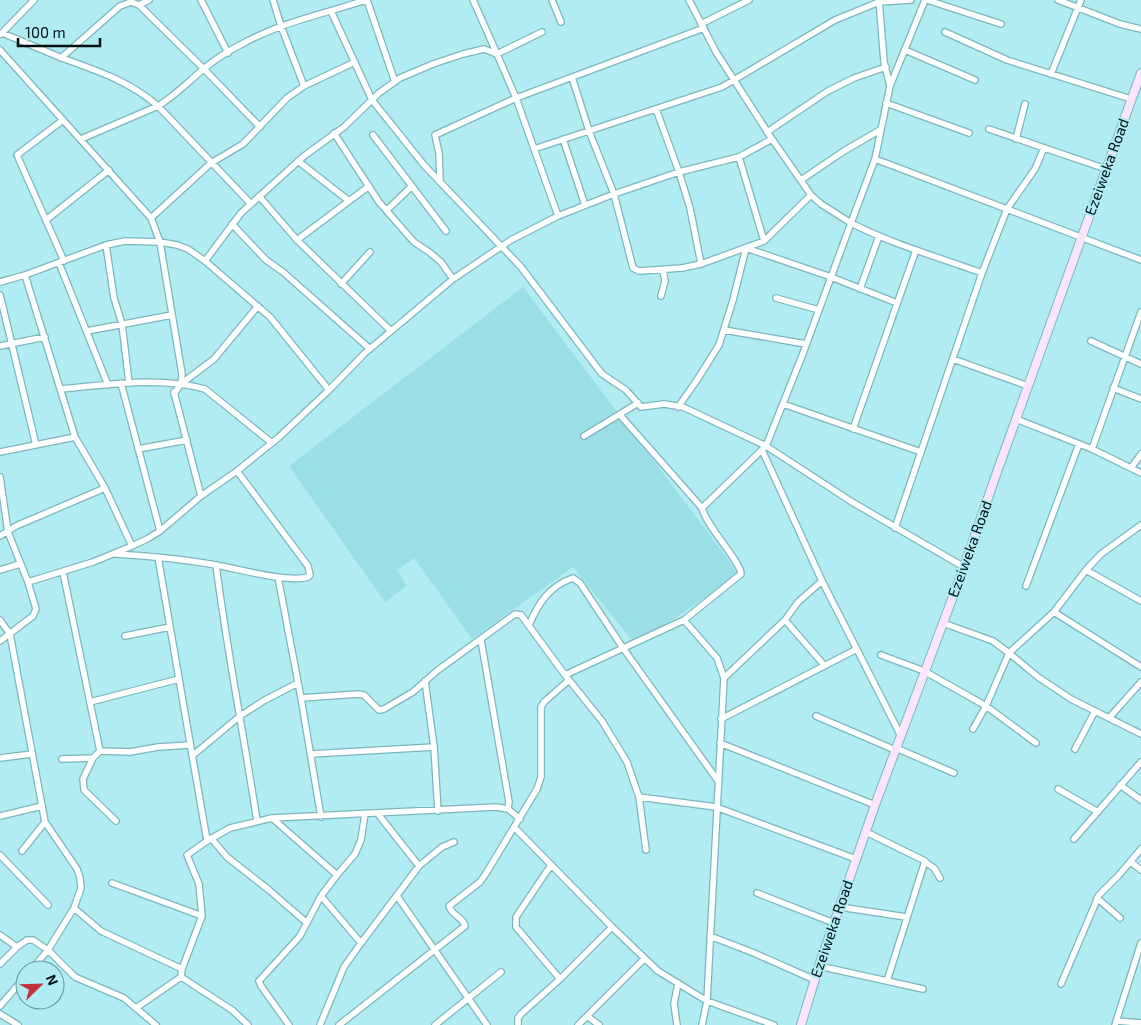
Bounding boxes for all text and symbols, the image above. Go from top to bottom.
scale bar [18,15,100,47]
text: 100 m [25,23,66,41]
street label: Ezeiweka Road [1080,116,1132,218]
street label: Ezeiweka Road [943,498,995,600]
street label: Ezeiweka Road [806,878,856,980]
north arrow [15,960,65,1010]
text: N [43,972,62,988]

